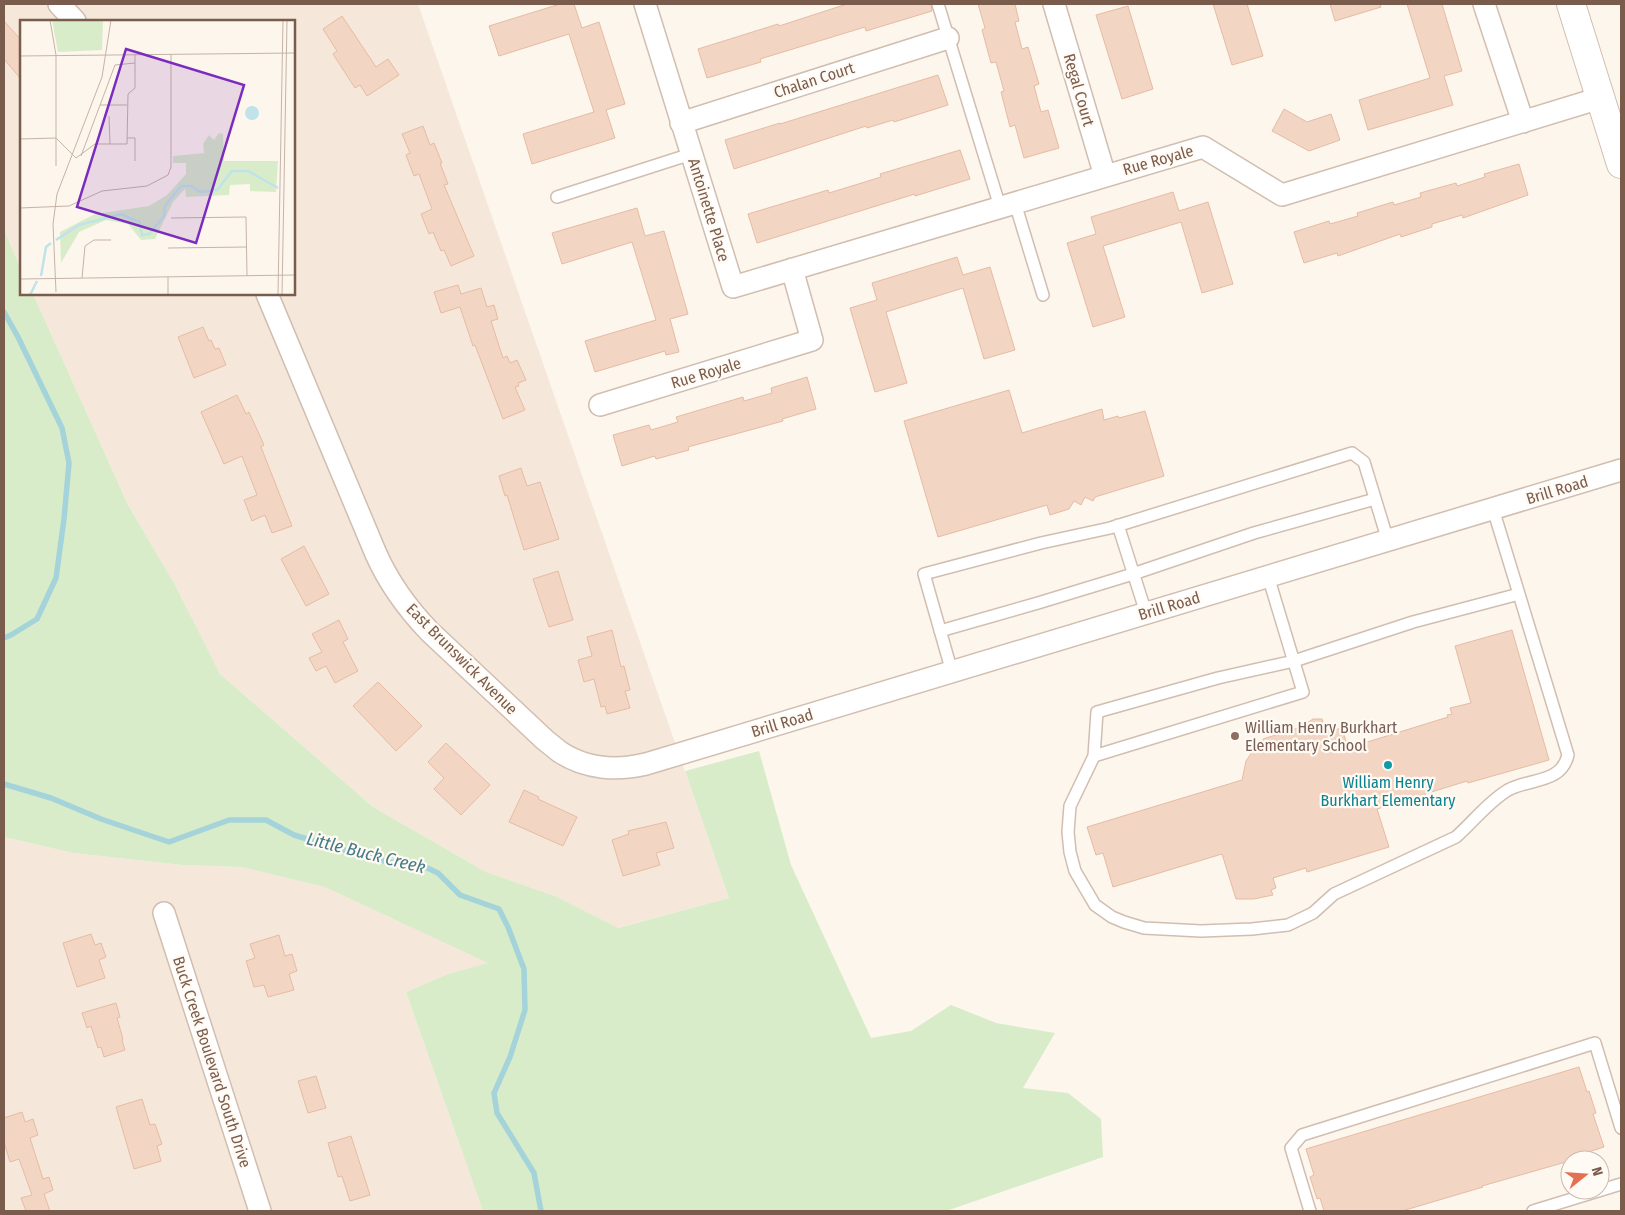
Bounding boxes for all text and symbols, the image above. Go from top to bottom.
inset map [20,20,295,295]
street label: Regal Court [1060,51,1099,129]
street label: Chalan Court [771,58,857,102]
street label: Rue Royale [1121,141,1195,179]
street label: Antoinette Place [684,156,734,264]
street label: Rue Royale [669,353,743,393]
street label: Brill Road [1524,472,1590,508]
street label: Brill Road [1136,588,1202,624]
street label: East Brunswick Avenue [402,599,522,719]
street label: Brill Road [749,705,815,741]
place label: William Henry Burkhart Elementary School [1245,718,1398,755]
marker: William Henry Burkhart Elementary School [1229,730,1241,742]
marker: William Henry Burkhart Elementary [1382,759,1394,771]
place label: William Henry Burkhart Elementary [1321,773,1456,810]
water label: Little Buck Creek [304,828,428,878]
street label: Buck Creek Boulevard South Drive [169,954,255,1170]
north arrow [1560,1150,1610,1200]
text: N [1588,1165,1606,1178]

